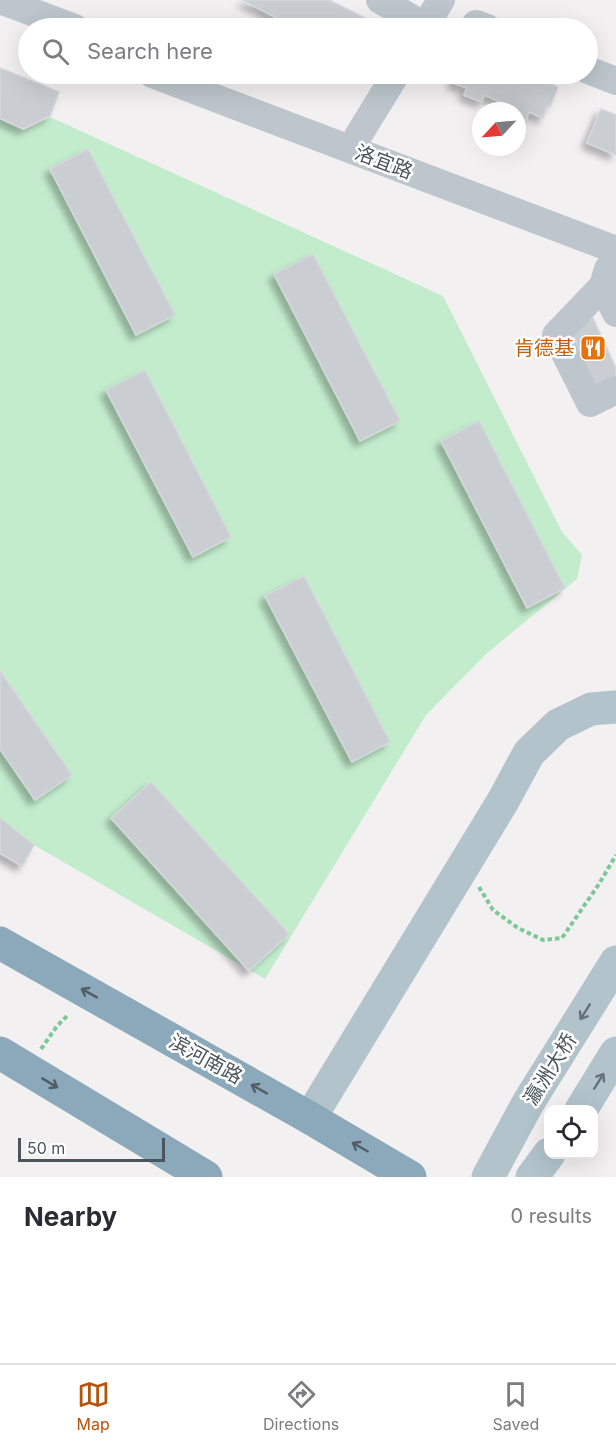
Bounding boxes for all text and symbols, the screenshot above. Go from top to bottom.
search box [18,18,598,84]
icon: search [39,35,72,68]
text: Search here [87,38,213,64]
north arrow [472,102,526,156]
street label: 洛宜路 [352,140,416,184]
restaurant icon: 肯德基 [578,333,608,363]
place label: 肯德基 [514,336,574,360]
one-way arrow [81,987,98,999]
one-way arrow [578,1003,590,1020]
street label: 滨河南路 [165,1029,247,1089]
street label: 瀛洲大桥 [519,1029,581,1109]
one-way arrow [593,1073,605,1090]
one-way arrow [41,1077,58,1089]
one-way arrow [251,1083,268,1095]
map controls [544,1105,598,1159]
button: locate [544,1105,598,1159]
scale bar [18,1135,165,1162]
text: 50 m [27,1138,65,1158]
one-way arrow [352,1141,369,1153]
text: Nearby [24,1201,117,1232]
text: 0 results [510,1204,592,1228]
tab: Map [77,1378,110,1434]
tab: Directions [263,1378,339,1434]
tab: Saved [493,1378,539,1434]

